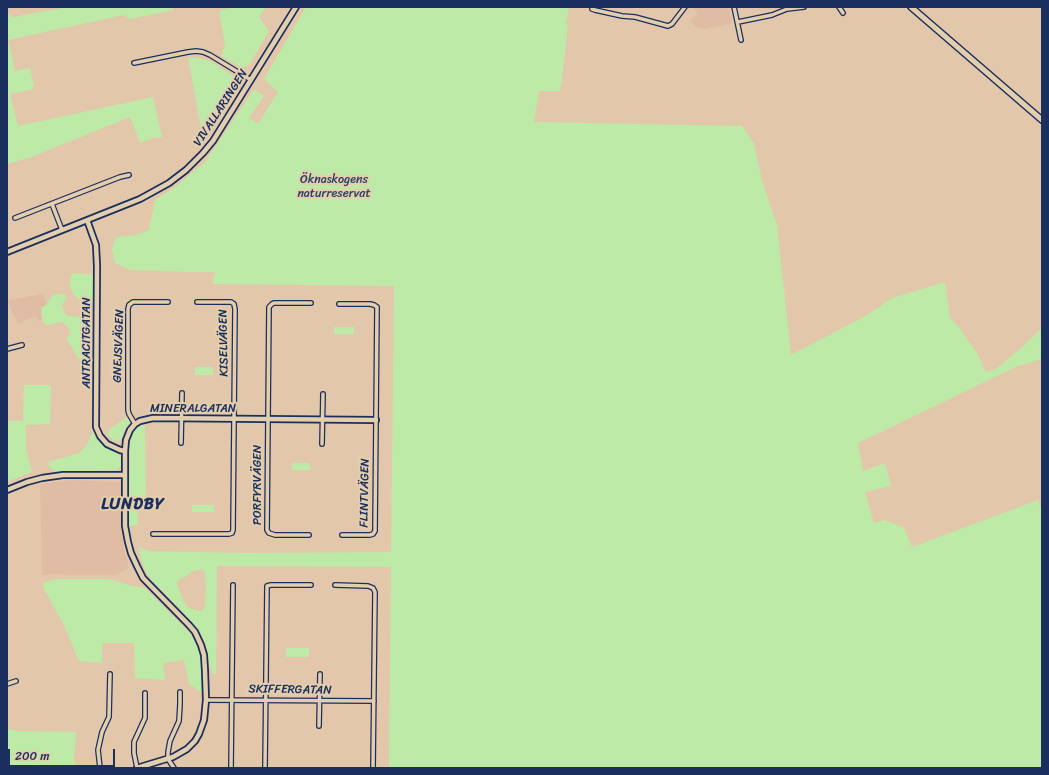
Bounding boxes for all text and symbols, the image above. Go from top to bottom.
street label: VIVALLARINGEN [191,67,251,149]
park label: Öknaskogens naturreservat [297,173,371,201]
street label: ANTRACITGATAN [80,297,94,389]
street label: GNEJSVÄGEN [111,309,127,383]
street label: KISELVÄGEN [216,309,232,377]
street label: MINERALGATAN [150,402,236,416]
street label: PORFYRVÄGEN [251,445,265,525]
street label: FLINTVÄGEN [357,458,373,528]
district label: LUNDBY [101,495,165,515]
street label: SKIFFERGATAN [248,682,332,698]
scale bar [10,741,117,767]
text: 200 m [15,745,49,767]

